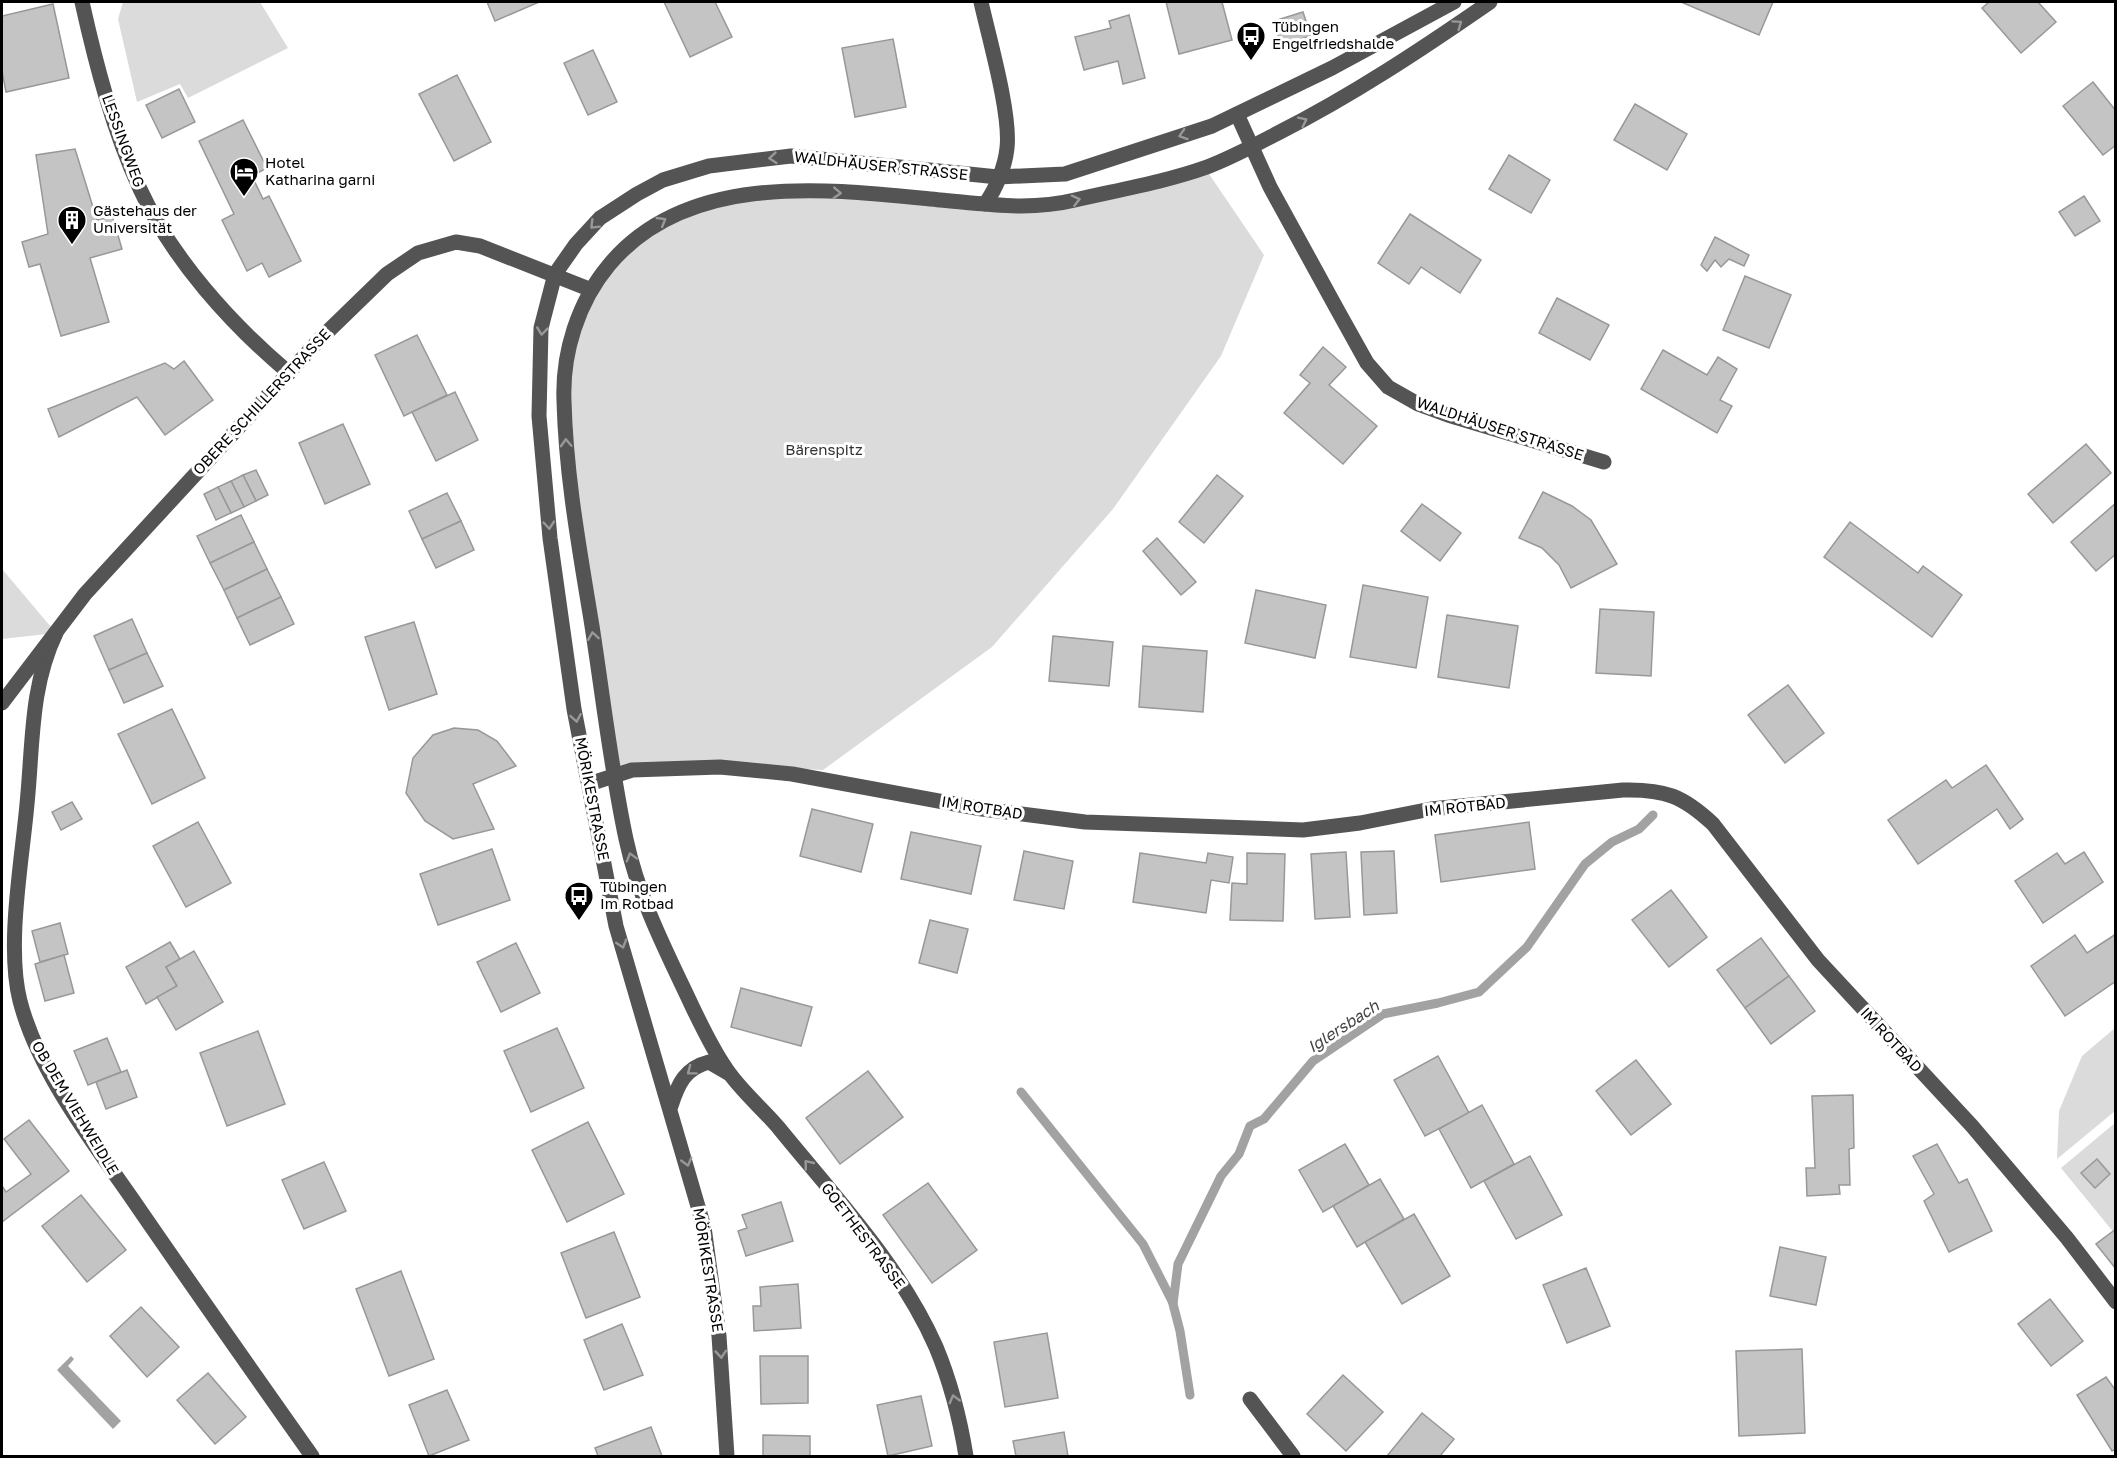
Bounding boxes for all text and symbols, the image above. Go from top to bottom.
place label: Tübingen Engelfriedshalde [1272,17,1395,52]
bus stop icon: Tübingen Engelfriedshalde [1235,20,1267,62]
one-way arrow [1451,20,1462,31]
street label: LESSINGWEG [99,92,149,190]
one-way arrow [1297,116,1308,128]
one-way arrow [1178,128,1189,141]
street label: WALDHÄUSER STRASSE [793,147,969,183]
one-way arrow [768,151,777,164]
place label: Hotel Katharina garni [265,153,375,188]
hotel icon: Hotel Katharina garni [228,156,260,198]
one-way arrow [832,187,841,200]
one-way arrow [1071,194,1081,207]
place label: Gästehaus der Universität [93,201,197,236]
building icon: Gästehaus der Universität [56,204,88,246]
one-way arrow [656,217,666,229]
one-way arrow [590,218,601,228]
street label: OBERE SCHILLERSTRASSE [189,325,334,478]
one-way arrow [536,326,549,336]
street label: WALDHÄUSER STRASSE [1415,393,1586,464]
one-way arrow [560,438,573,447]
park label: Bärenspitz [785,440,863,458]
one-way arrow [542,521,555,530]
one-way arrow [588,631,600,641]
one-way arrow [569,713,582,723]
street label: MÖRIKESTRASSE [572,735,614,862]
street label: IM ROTBAD [940,792,1024,822]
street label: IM ROTBAD [1423,793,1507,819]
one-way arrow [626,852,638,863]
place label: Tübingen Im Rotbad [600,877,674,912]
bus stop icon: Tübingen Im Rotbad [563,880,595,922]
one-way arrow [615,938,627,949]
water label: Iglersbach [1303,995,1383,1057]
street label: IM ROTBAD [1857,1003,1926,1075]
street label: OB DEM VIEHWEIDLE [29,1037,123,1178]
one-way arrow [687,1064,698,1075]
one-way arrow [679,1157,692,1167]
one-way arrow [805,1160,816,1171]
street label: GOETHESTRASSE [818,1179,910,1292]
street label: MÖRIKESTRASSE [690,1206,728,1333]
one-way arrow [714,1350,727,1359]
one-way arrow [949,1394,961,1405]

